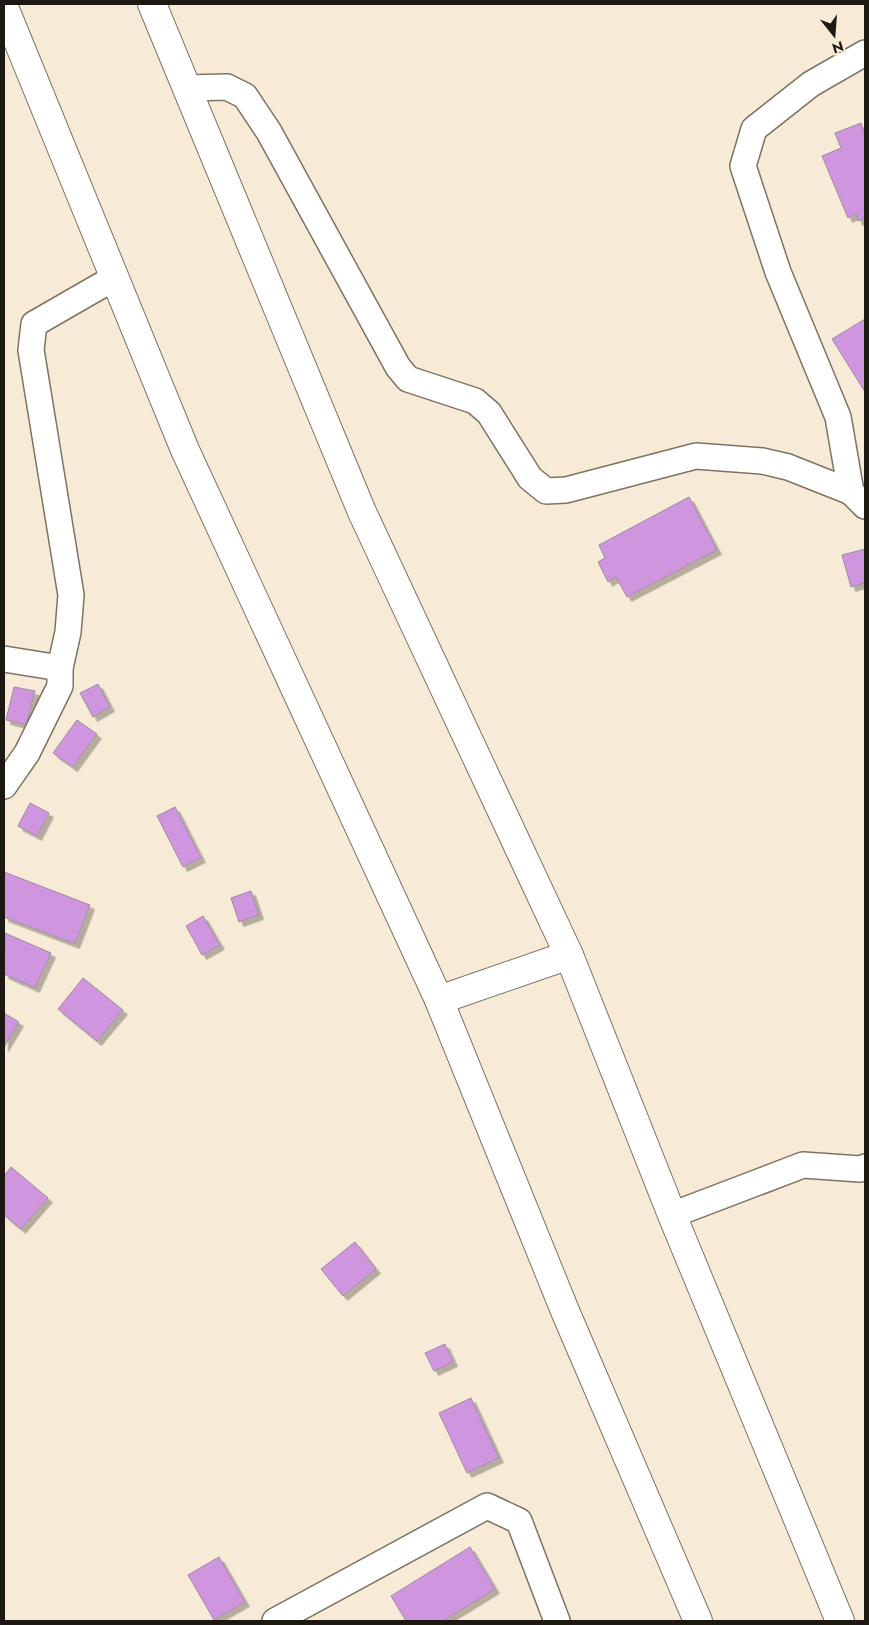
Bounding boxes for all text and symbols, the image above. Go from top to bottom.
north arrow [809,10,859,60]
text: N [830,36,846,59]

